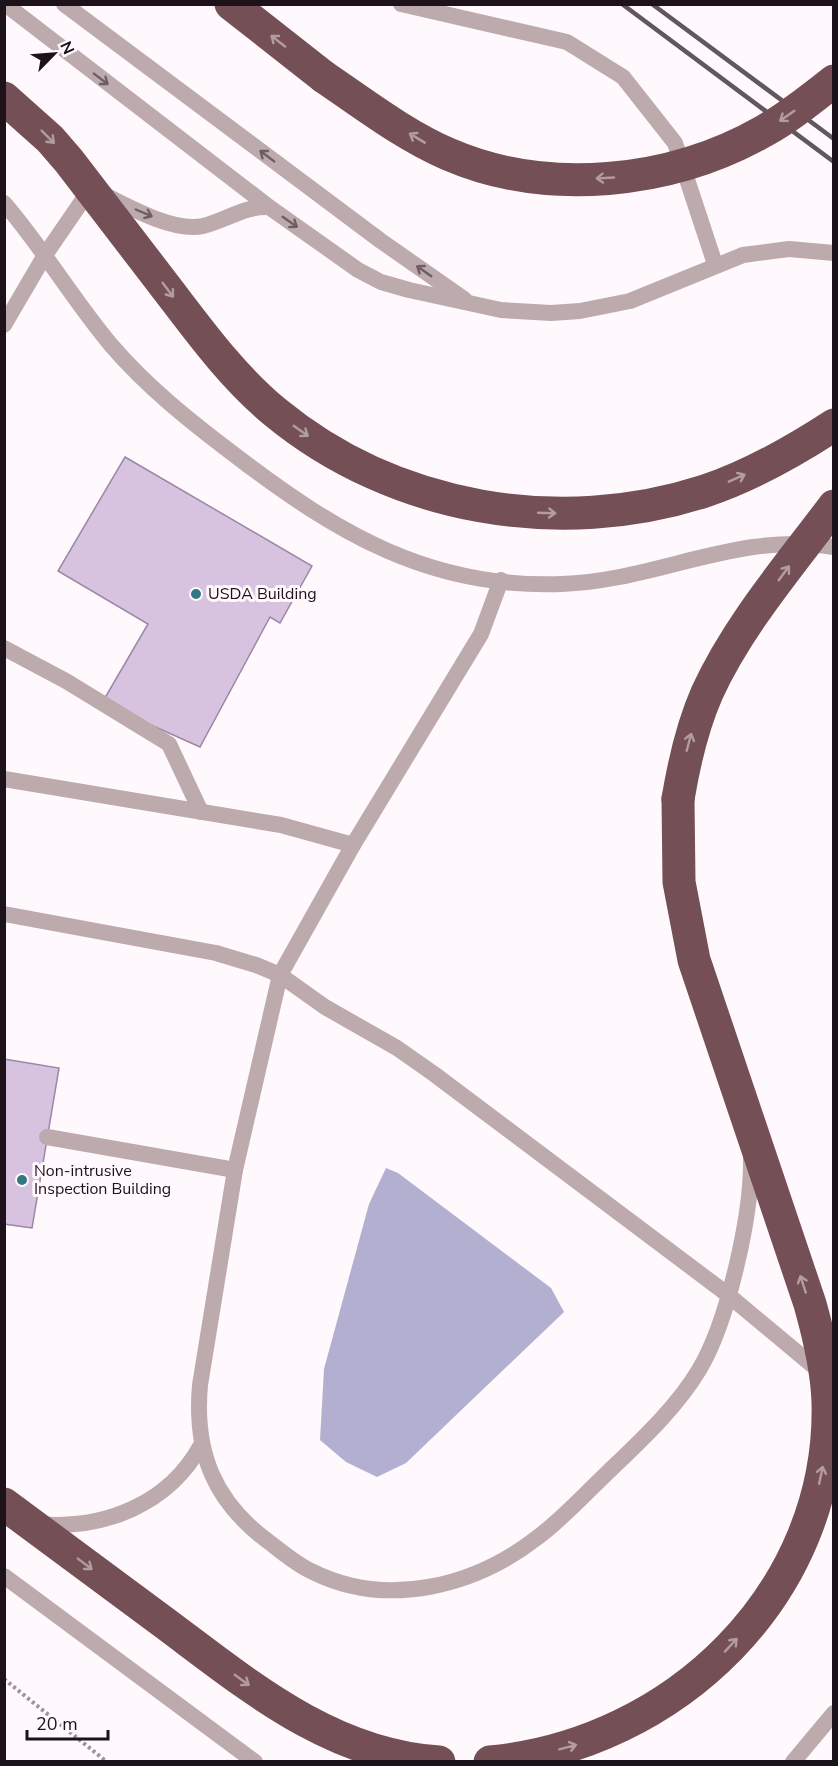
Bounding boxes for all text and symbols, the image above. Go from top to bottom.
north arrow [24,24,84,84]
one-way arrow [271,35,287,48]
text: N [54,38,79,58]
one-way arrow [93,72,109,85]
one-way arrow [779,110,796,122]
one-way arrow [40,129,55,144]
one-way arrow [409,131,426,143]
one-way arrow [259,150,275,163]
one-way arrow [595,173,615,184]
one-way arrow [134,208,152,219]
one-way arrow [281,216,298,228]
one-way arrow [417,265,433,277]
one-way arrow [162,282,175,298]
one-way arrow [293,425,309,437]
one-way arrow [727,472,745,484]
one-way arrow [536,507,556,519]
one-way arrow [777,565,790,581]
place label: USDA Building [208,583,317,605]
marker: USDA Building [189,587,203,601]
one-way arrow [684,733,696,752]
place label: Non-intrusive Inspection Building [34,1160,171,1200]
marker: Non-intrusive Inspection Building [15,1173,29,1187]
one-way arrow [797,1275,808,1294]
one-way arrow [816,1466,827,1485]
one-way arrow [77,1557,93,1570]
one-way arrow [724,1638,738,1653]
one-way arrow [233,1674,249,1687]
scale bar [27,1703,108,1741]
text: 20 m [36,1712,78,1736]
one-way arrow [558,1740,577,1752]

